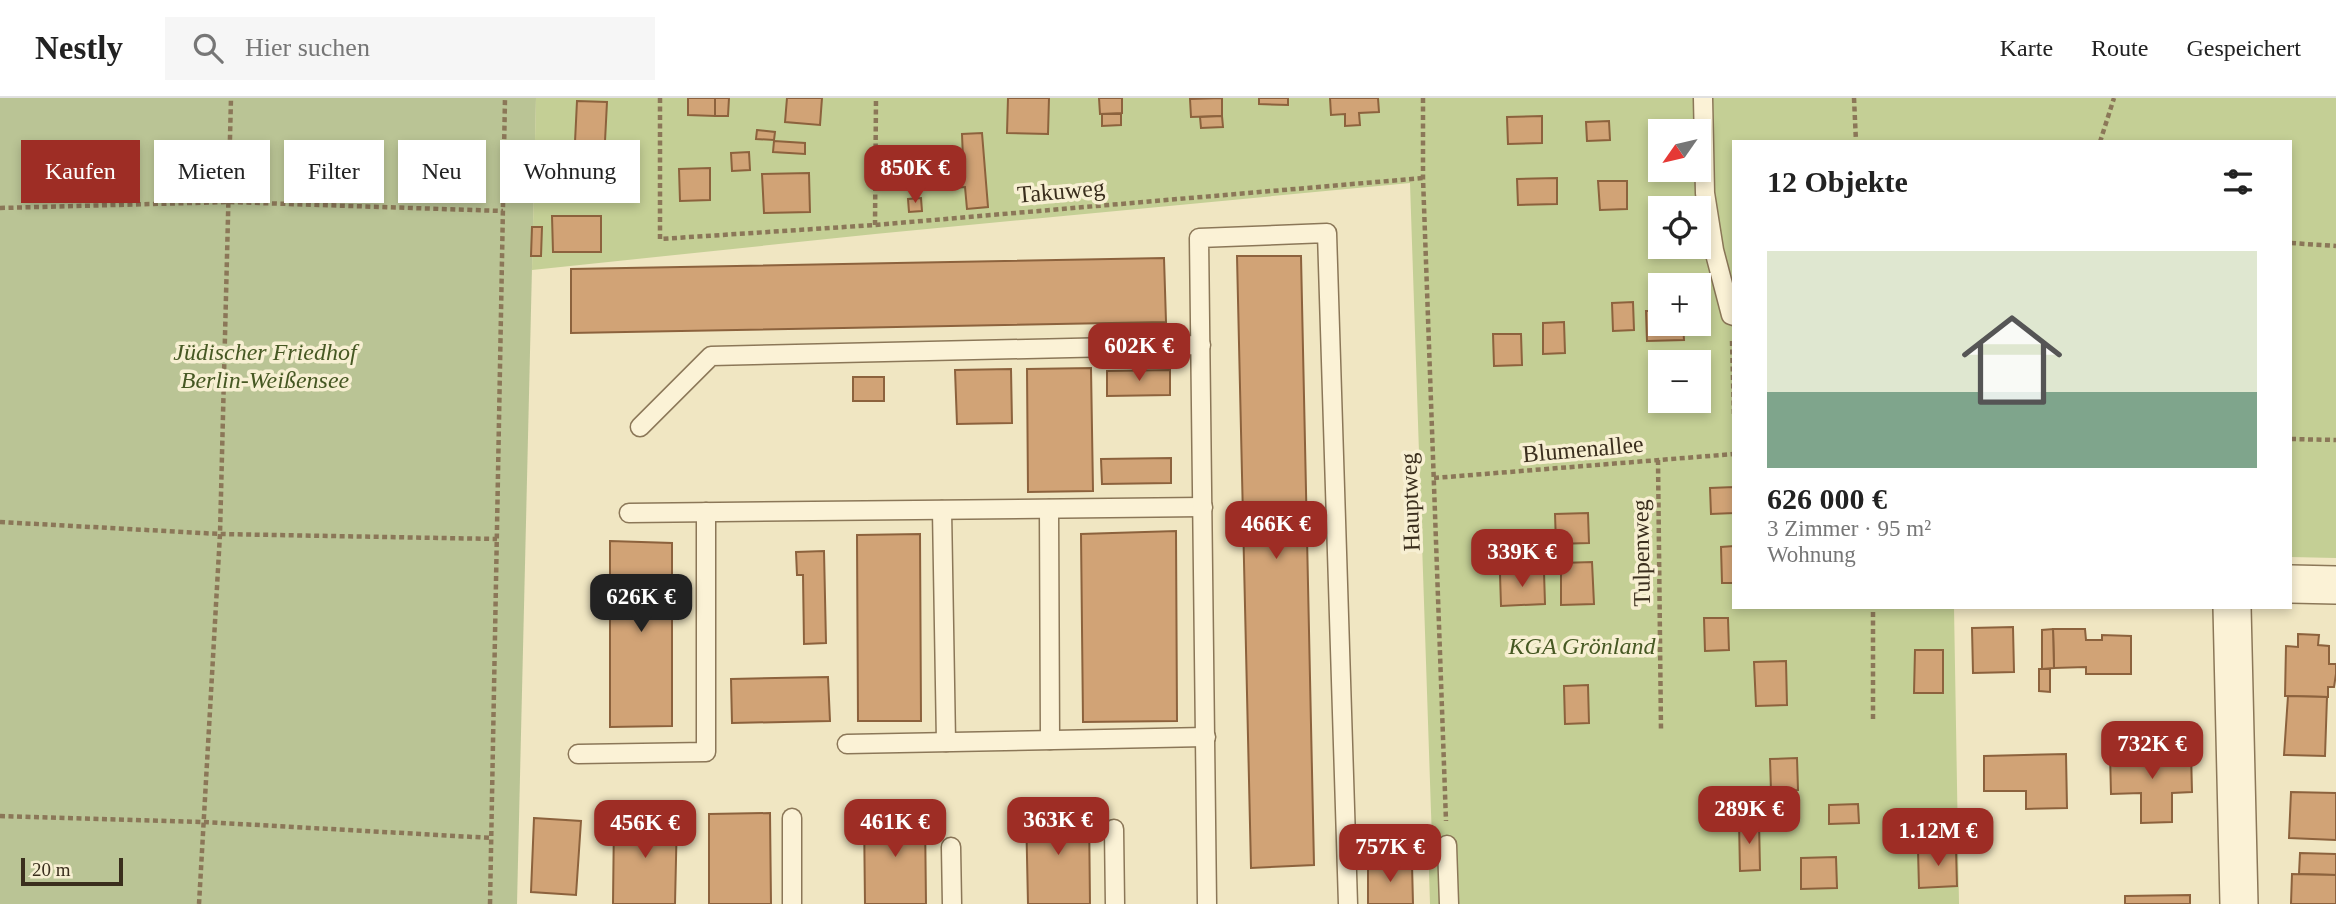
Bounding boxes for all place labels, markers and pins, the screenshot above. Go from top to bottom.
pin: 850K € [858,146,972,205]
pin: 602K € [1082,324,1196,383]
pin: 466K € [1219,502,1333,561]
pin: 339K € [1465,530,1579,589]
pin: 626K € [584,574,698,634]
pin: 732K € [2095,722,2209,781]
pin: 289K € [1692,786,1806,846]
pin: 363K € [1001,798,1115,857]
pin: 456K € [588,800,702,860]
pin: 461K € [838,800,952,859]
pin: 1.12M € [1873,808,2003,868]
pin: 757K € [1333,824,1447,884]

